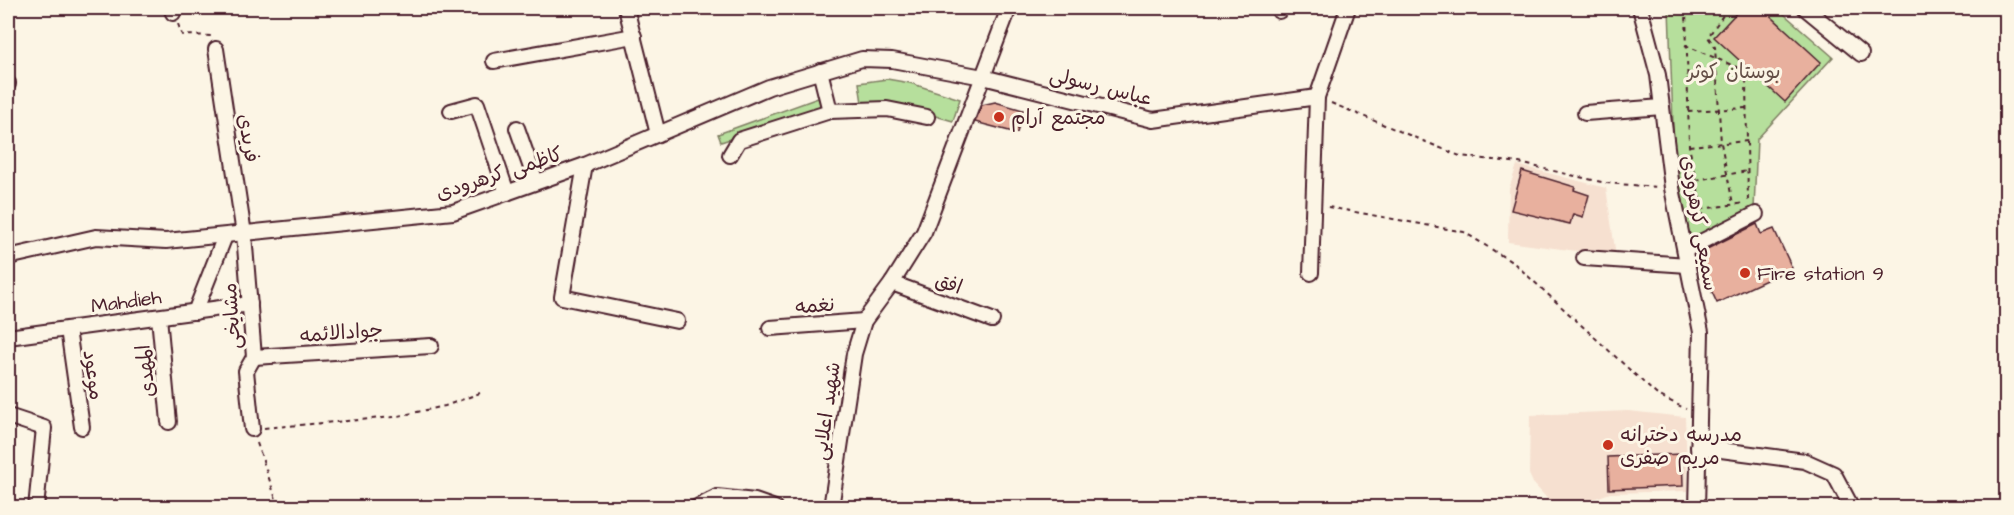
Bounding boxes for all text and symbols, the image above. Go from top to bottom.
park label: بوستان کوثر [1685,58,1781,86]
street label: عباس رسولی [1047,61,1155,113]
place label: مجتمع آرام [1011,104,1106,132]
marker: مجتمع آرام [992,110,1006,124]
street label: فریدی [230,112,266,165]
street label: کاظمی کرهرودی [432,140,566,208]
street label: سمیعی کرهرودی [1673,153,1725,293]
place label: Fire station 9 [1757,260,1884,288]
street label: افق [931,266,966,302]
marker: Fire station 9 [1738,266,1752,280]
street label: مشایخی [216,282,248,350]
street label: Mahdieh [89,283,163,321]
street label: نغمه [794,291,836,321]
street label: جوادالائمه [298,316,384,350]
street label: المهدی [129,343,163,399]
street label: موعود [76,348,110,402]
street label: شهید اعلایی [806,360,848,462]
place label: مدرسه دخترانه مریم صفری [1620,421,1742,472]
marker: مدرسه دخترانه مریم صفری [1601,438,1615,452]

